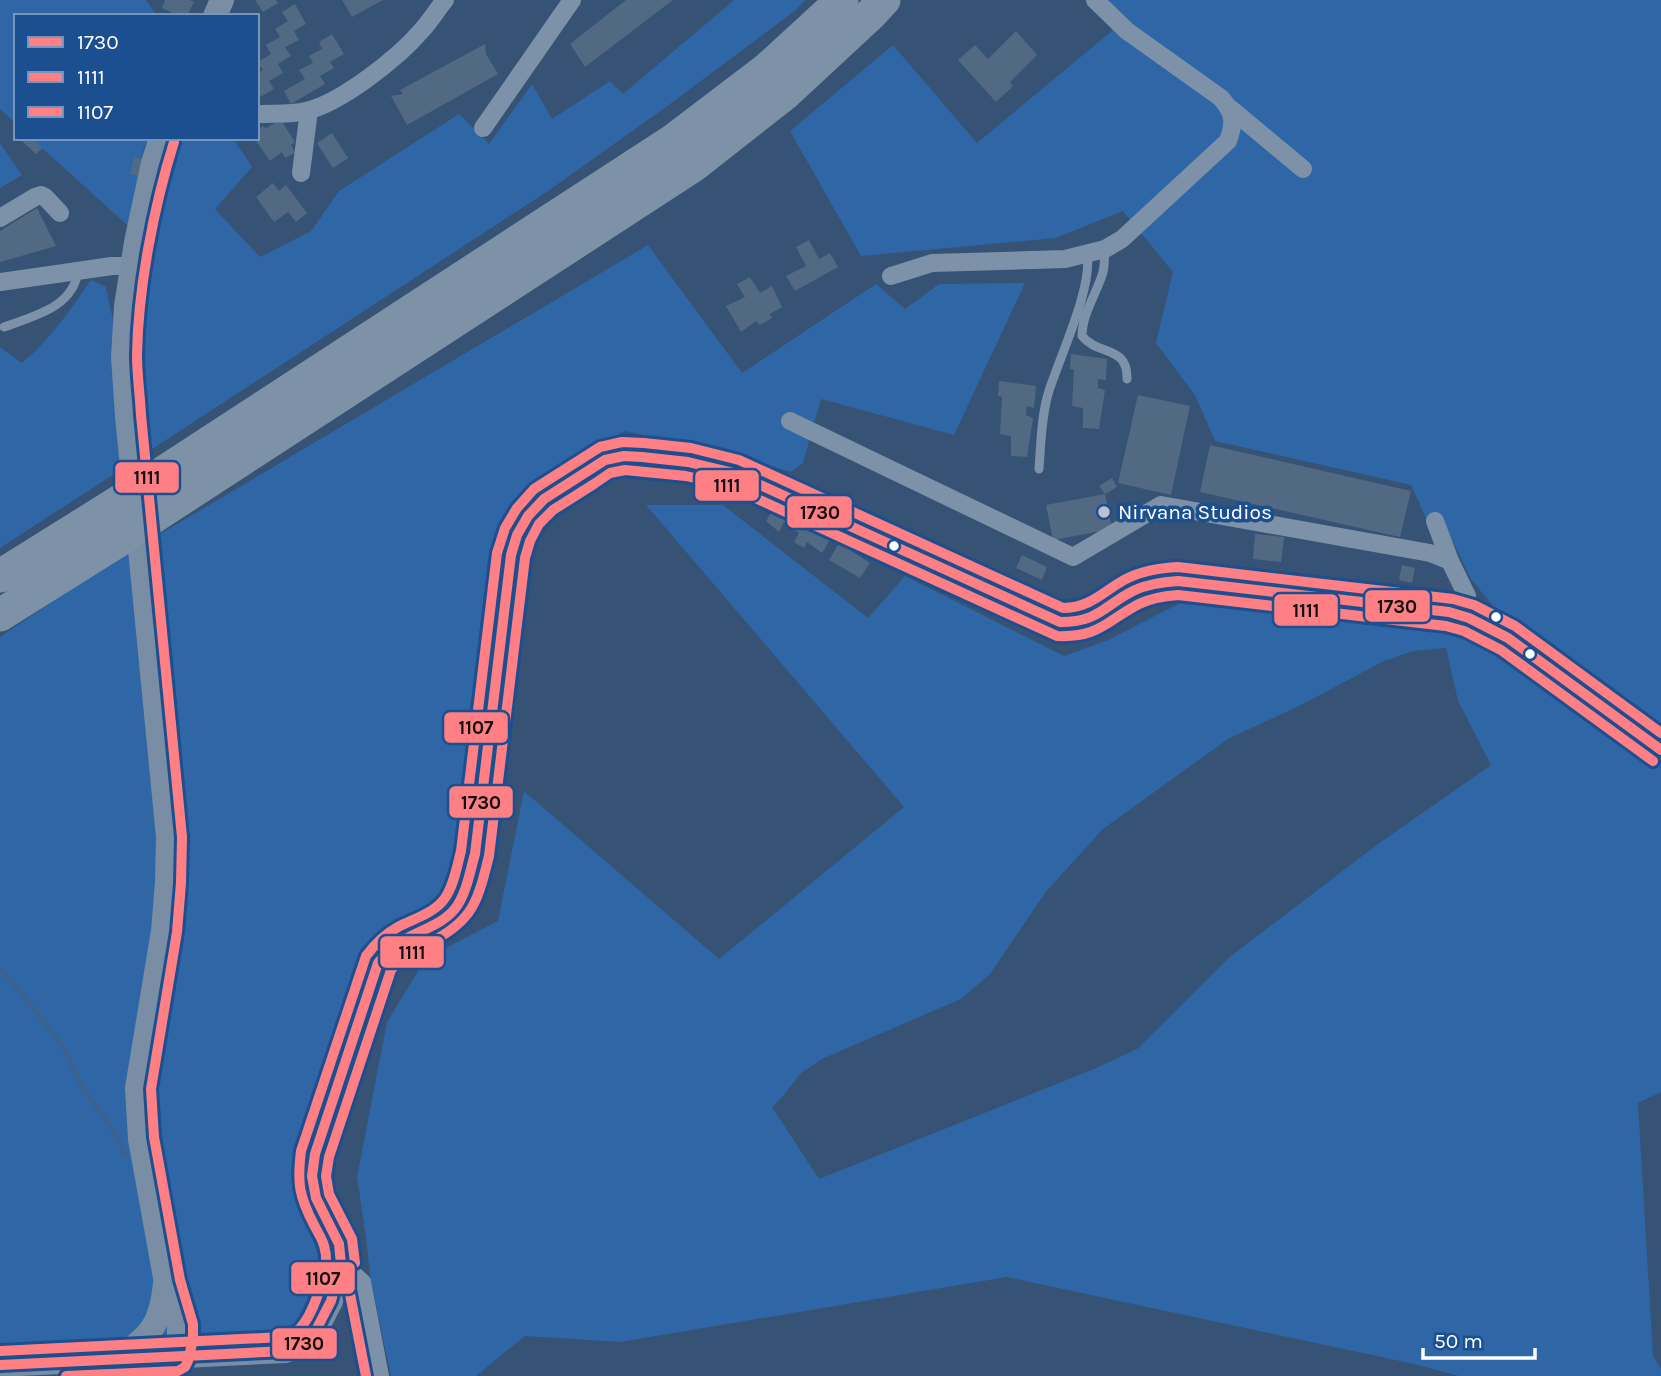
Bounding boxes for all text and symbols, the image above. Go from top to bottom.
legend [14,14,259,140]
text: 1730 [77,30,119,54]
text: 1111 [77,65,105,89]
text: 1107 [77,100,113,124]
line badge: 1111 [114,461,180,494]
text: 1111 [133,467,161,489]
line badge: 1111 [694,469,760,502]
text: 1111 [713,475,741,497]
line badge: 1730 [786,495,853,529]
place label: Nirvana Studios [1118,500,1272,524]
text: 1730 [800,502,840,524]
marker: Nirvana Studios [1096,504,1112,520]
unlabelled marker [887,539,901,553]
line badge: 1730 [1364,589,1431,623]
line badge: 1111 [1273,593,1339,627]
text: 1730 [1377,596,1417,618]
text: 1111 [1292,600,1320,622]
unlabelled marker [1489,610,1503,624]
unlabelled marker [1523,647,1537,661]
line badge: 1107 [443,711,509,744]
text: 1107 [458,717,494,739]
line badge: 1730 [448,785,514,819]
text: 1730 [461,792,501,814]
line badge: 1111 [379,935,445,969]
text: 1111 [398,942,426,964]
line badge: 1107 [290,1261,356,1295]
text: 1107 [305,1268,341,1290]
scale bar [1423,1316,1535,1360]
line badge: 1730 [271,1327,338,1360]
text: 50 m [1434,1329,1483,1353]
text: 1730 [284,1333,324,1355]

